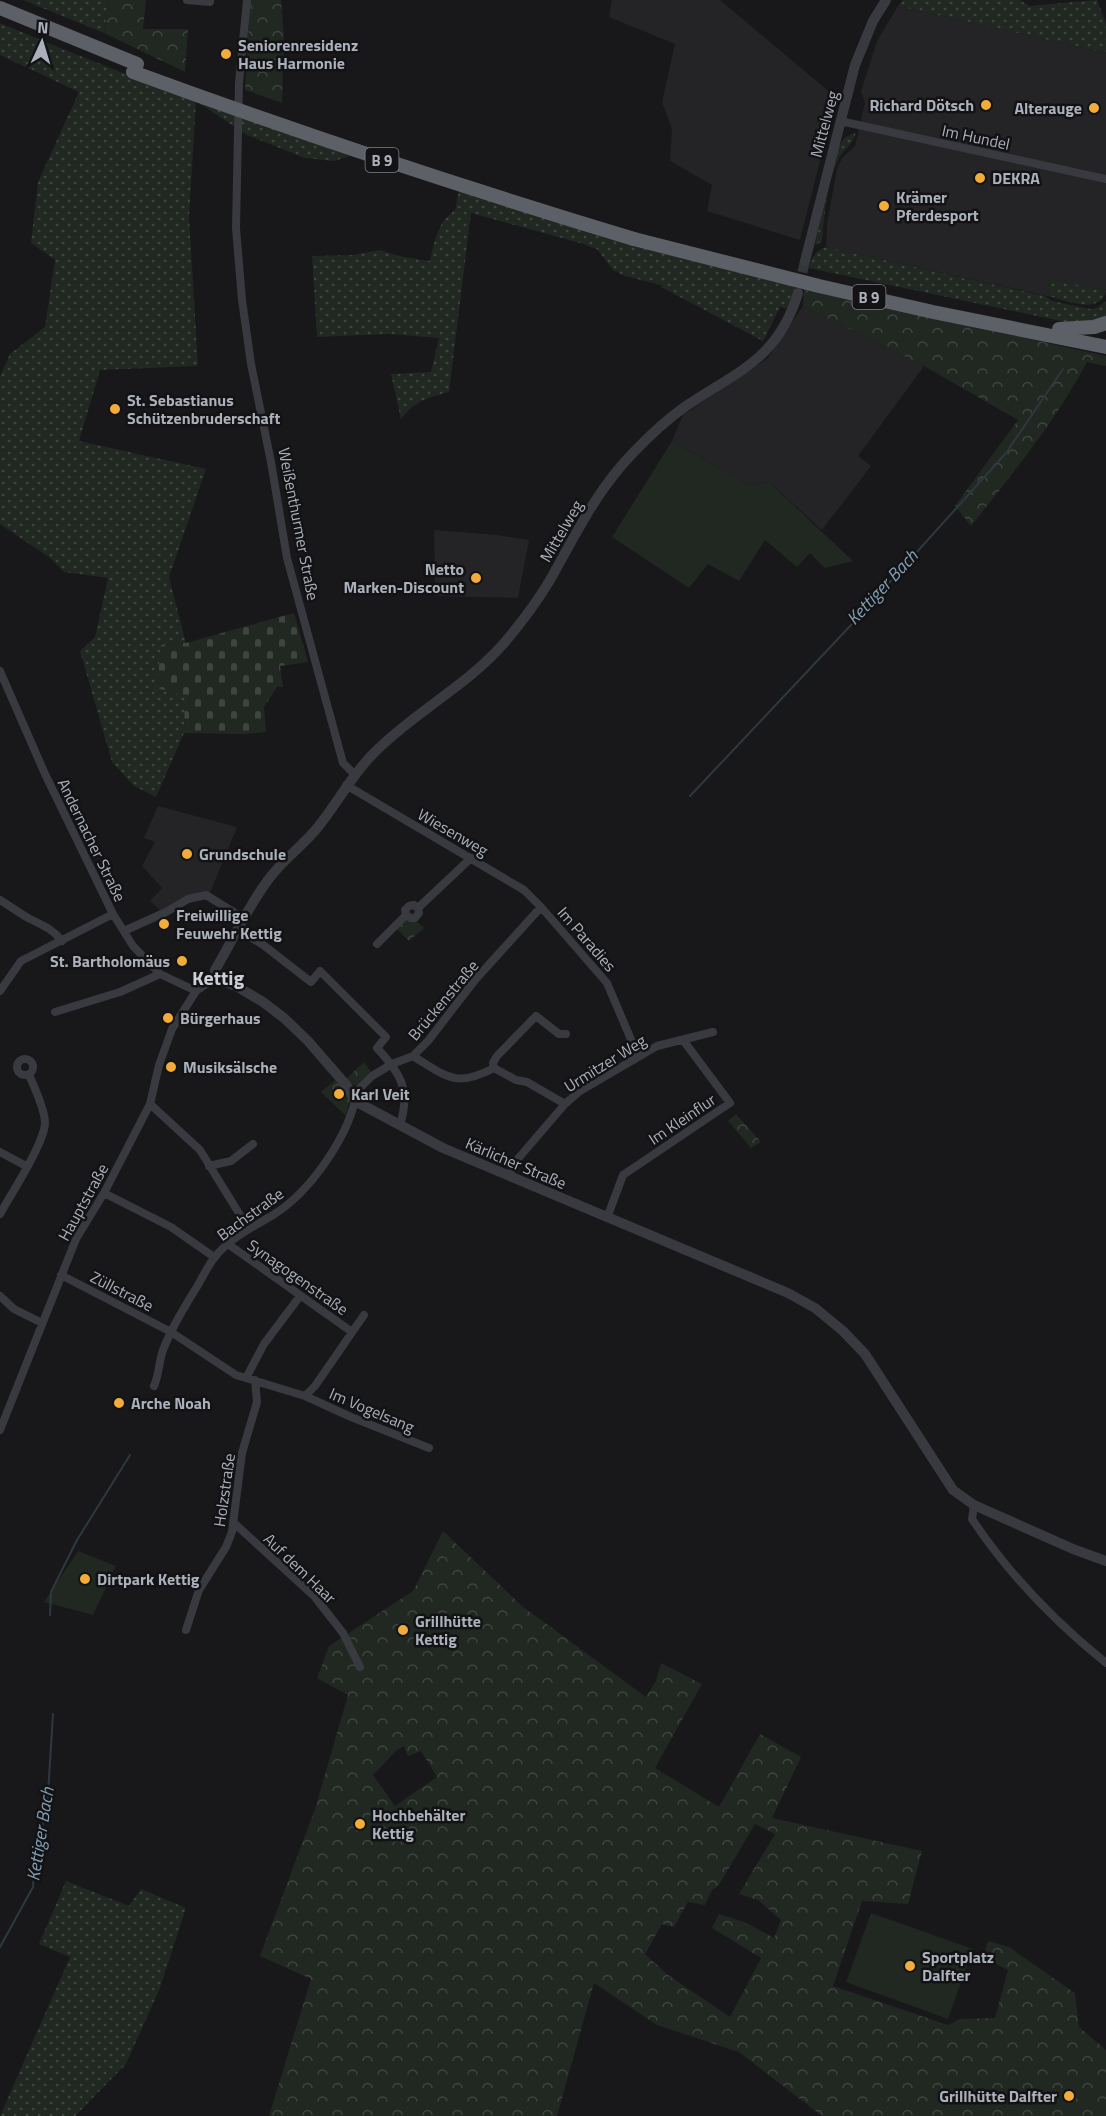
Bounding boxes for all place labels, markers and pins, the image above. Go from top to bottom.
place label: Seniorenresidenz Haus Harmonie [238,33,358,75]
marker: Seniorenresidenz Haus Harmonie [219,47,233,61]
place label: Richard Dötsch [869,93,974,117]
place label: Alterauge [1014,96,1082,120]
marker: Richard Dötsch [979,98,993,112]
marker: Alterauge [1087,101,1101,115]
place label: DEKRA [992,166,1040,190]
marker: DEKRA [973,171,987,185]
place label: Krämer Pferdesport [896,185,979,227]
marker: Krämer Pferdesport [877,199,891,213]
place label: St. Sebastianus Schützenbruderschaft [127,388,280,430]
marker: St. Sebastianus Schützenbruderschaft [108,402,122,416]
place label: Netto Marken-Discount [344,557,464,599]
marker: Netto Marken-Discount [469,571,483,585]
place label: Grundschule [199,842,286,866]
marker: Grundschule [180,847,194,861]
place label: Freiwillige Feuwehr Kettig [176,903,282,945]
marker: Freiwillige Feuwehr Kettig [157,917,171,931]
place label: St. Bartholomäus [50,949,170,973]
marker: St. Bartholomäus [175,954,189,968]
place label: Bürgerhaus [180,1006,261,1030]
marker: Bürgerhaus [161,1011,175,1025]
place label: Musiksälsche [183,1055,277,1079]
marker: Musiksälsche [164,1060,178,1074]
place label: Karl Veit [351,1082,410,1106]
marker: Karl Veit [332,1087,346,1101]
place label: Arche Noah [131,1391,211,1415]
marker: Arche Noah [112,1396,126,1410]
place label: Dirtpark Kettig [97,1567,200,1591]
marker: Dirtpark Kettig [78,1572,92,1586]
place label: Grillhütte Kettig [415,1609,481,1651]
marker: Grillhütte Kettig [396,1623,410,1637]
place label: Hochbehälter Kettig [372,1803,465,1845]
marker: Hochbehälter Kettig [353,1817,367,1831]
place label: Sportplatz Dalfter [922,1945,994,1987]
marker: Sportplatz Dalfter [903,1959,917,1973]
place label: Grillhütte Dalfter [939,2084,1057,2108]
marker: Grillhütte Dalfter [1062,2089,1076,2103]

